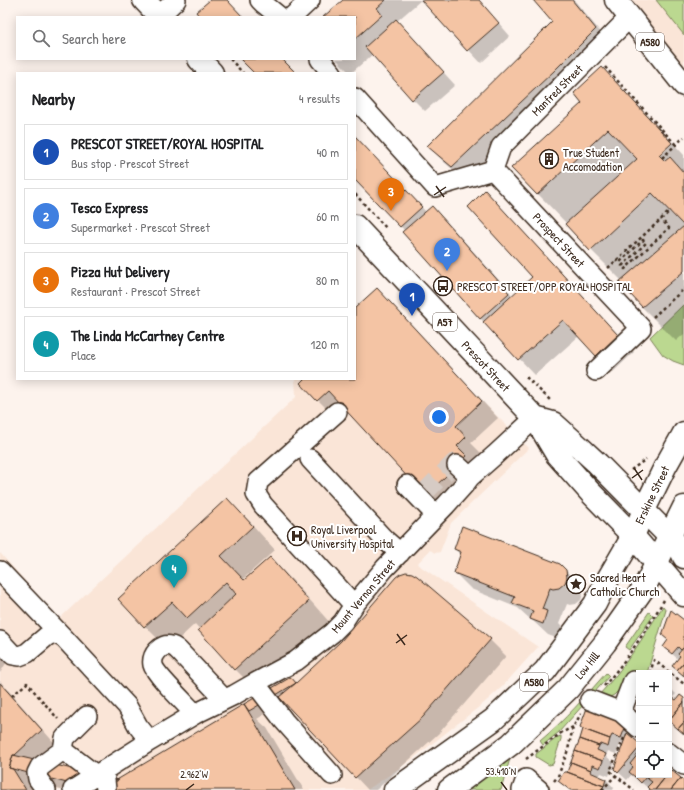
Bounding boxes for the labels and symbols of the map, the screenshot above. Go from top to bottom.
road number: A580 [636,33,664,51]
street label: Manfred Street [528,60,587,119]
place label: True Student Accomodation [563,144,622,175]
building icon: True Student Accomodation [538,148,560,170]
pin: 3 [378,178,404,211]
street label: Prospect Street [529,209,589,272]
pin: 2 [434,238,460,271]
bus stop icon: PRESCOT STREET/OPP ROYAL HOSPITAL [432,275,454,297]
place label: PRESCOT STREET/OPP ROYAL HOSPITAL [457,278,633,295]
pin: 1 [399,283,425,316]
road number: A57 [433,313,457,331]
street label: Prescot Street [458,337,515,396]
your location [429,407,449,427]
street label: Erskine Street [631,462,674,527]
place label: Royal Liverpool University Hospital [311,521,395,552]
hospital icon: Royal Liverpool University Hospital [286,525,308,547]
pin: 4 [161,555,187,588]
street label: Mount Vernon Street [327,555,400,637]
place label: Sacred Heart Catholic Church [590,569,659,600]
place icon: Sacred Heart Catholic Church [565,573,587,595]
street label: Low Hill [571,647,604,682]
road number: A580 [520,673,548,691]
text: 53.410°N [486,765,516,778]
text: 2.962°W [180,768,209,781]

